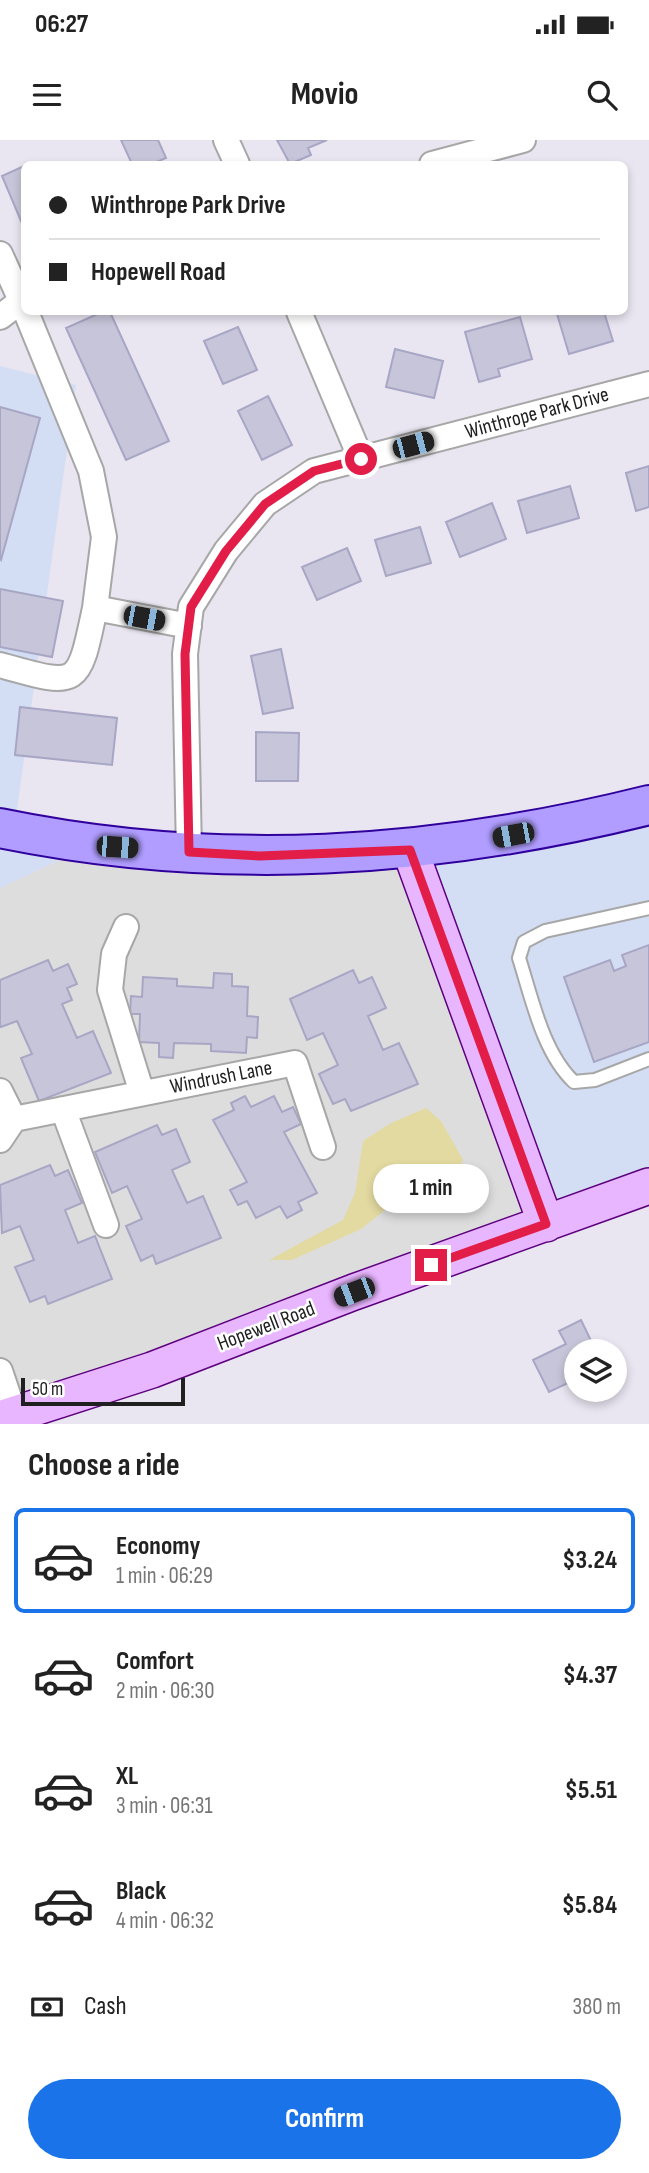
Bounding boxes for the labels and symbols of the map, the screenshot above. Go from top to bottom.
street label: Winthrope Park Drive [462,382,612,444]
car [390,429,437,461]
route start [345,443,377,475]
car [122,604,167,632]
car [491,821,536,849]
car [96,835,139,859]
street label: Windrush Lane [168,1055,274,1099]
callout: 1 min [373,1164,489,1212]
route end [415,1249,447,1281]
car [331,1275,378,1309]
street label: Hopewell Road [214,1296,318,1356]
scale bar [21,1375,186,1407]

